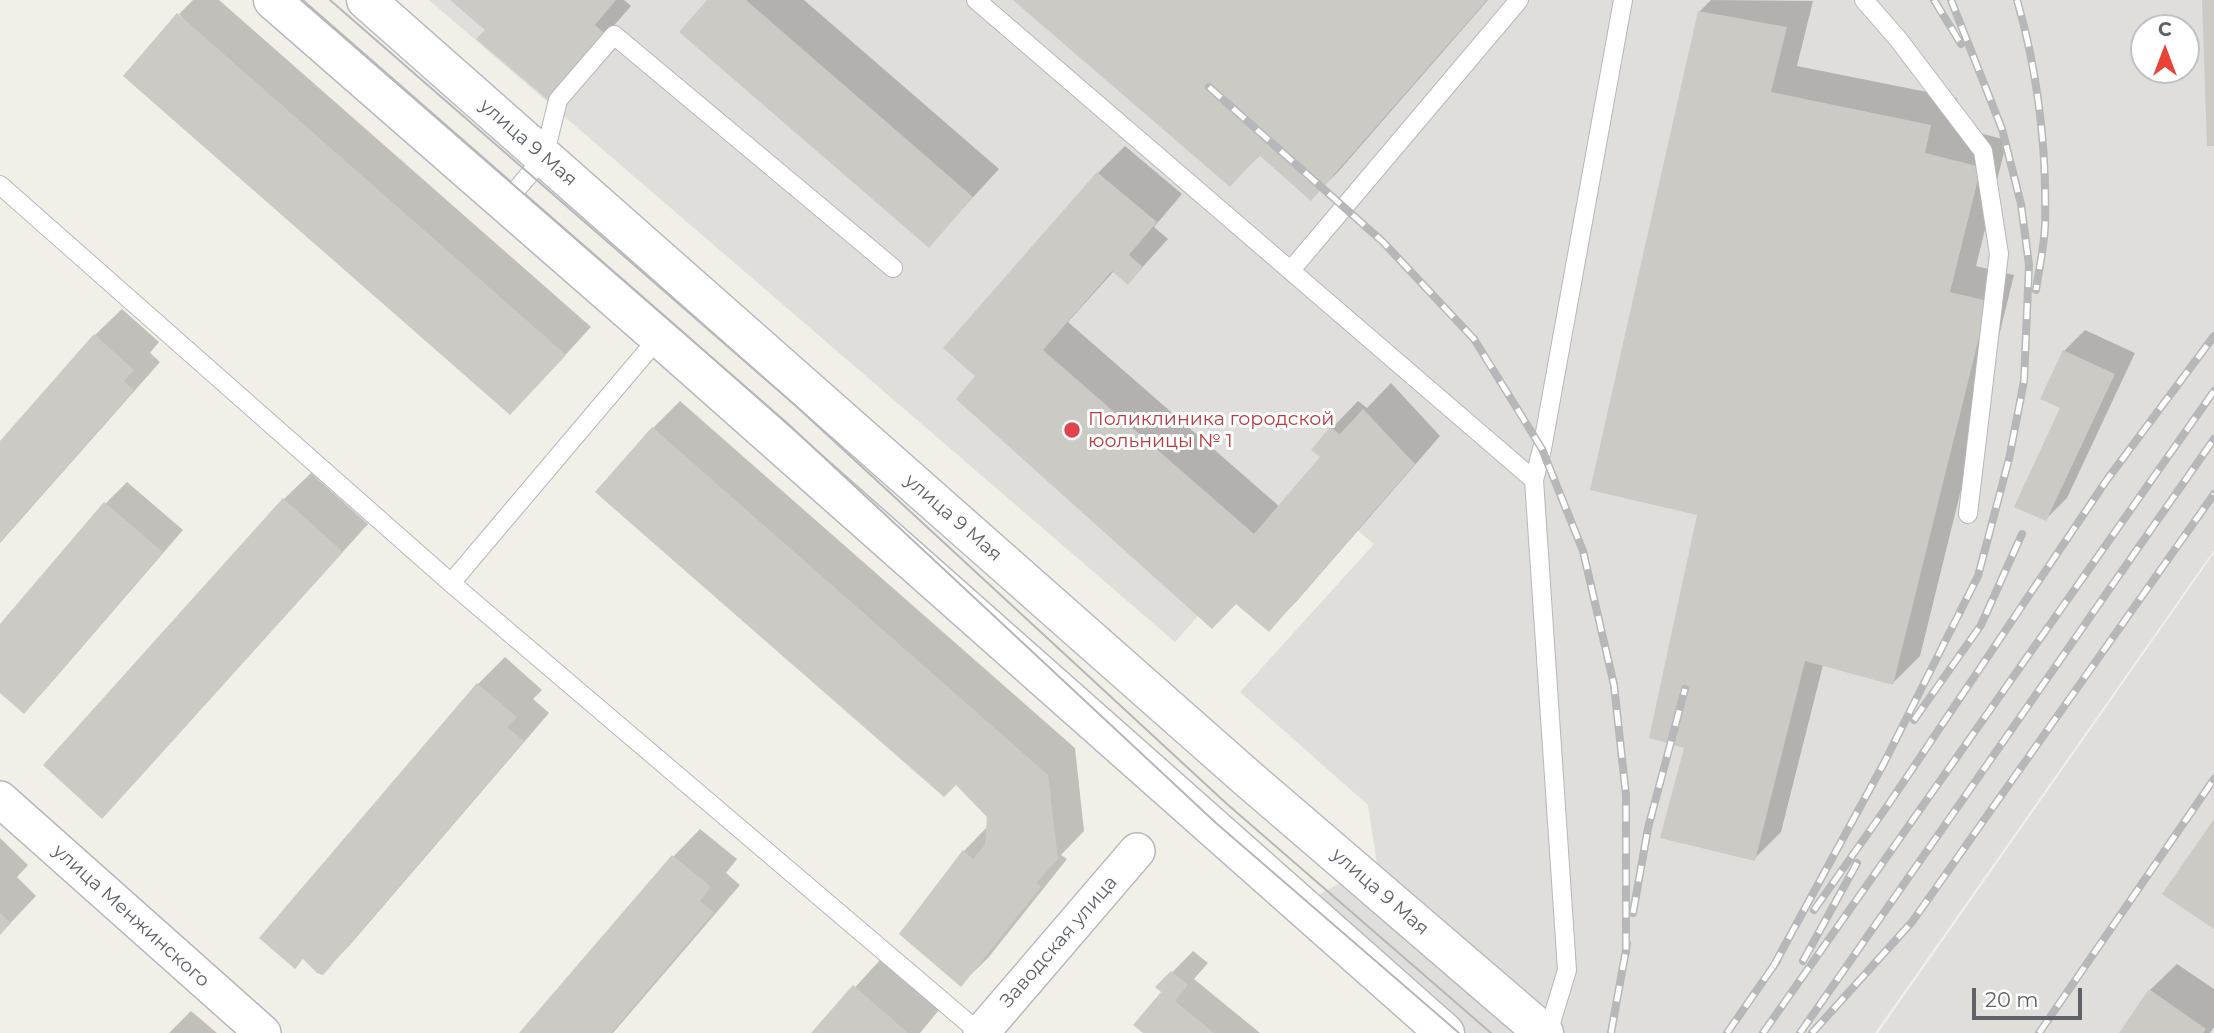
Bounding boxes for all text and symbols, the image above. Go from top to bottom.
north arrow [2130,14,2200,84]
text: С [2158,18,2172,41]
street label: улица 9 Мая [475,94,581,192]
place label: Поликлиника городской юольницы № 1 [1088,408,1334,452]
marker: Поликлиника городской юольницы № 1 [1062,420,1082,440]
street label: улица 9 Мая [900,469,1006,567]
street label: улица Менжинского [48,840,214,992]
street label: улица 9 Мая [1327,843,1433,941]
street label: Заводская улица [996,871,1122,1013]
scale bar [1976,974,2086,1018]
text: 20 m [1985,987,2039,1012]

